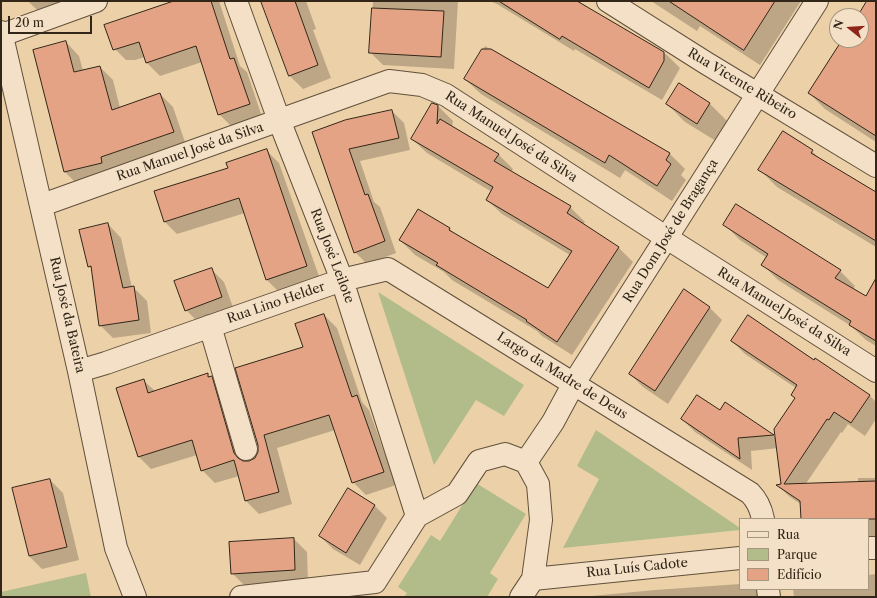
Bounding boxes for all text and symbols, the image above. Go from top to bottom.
scale bar [10,8,94,34]
north arrow [829,8,869,48]
text: 20 m [15,15,44,30]
text: N [830,18,847,31]
street label: Rua Vicente Ribeiro [685,45,799,123]
street label: Rua Manuel José da Silva [442,88,580,186]
street label: Rua Manuel José da Silva [114,119,266,185]
street label: Rua Dom José de Bragança [620,156,722,306]
street label: Rua José Leilote [307,206,357,306]
street label: Rua José da Bateira [46,255,88,375]
street label: Rua Manuel José da Silva [714,264,854,360]
street label: Rua Lino Helder [225,279,327,327]
street label: Largo da Madre de Deus [494,329,630,423]
legend [739,518,869,590]
text: Rua [777,527,800,542]
text: Parque [777,547,817,562]
street label: Rua Luís Cadote [585,555,689,581]
text: Edifício [777,567,822,582]

